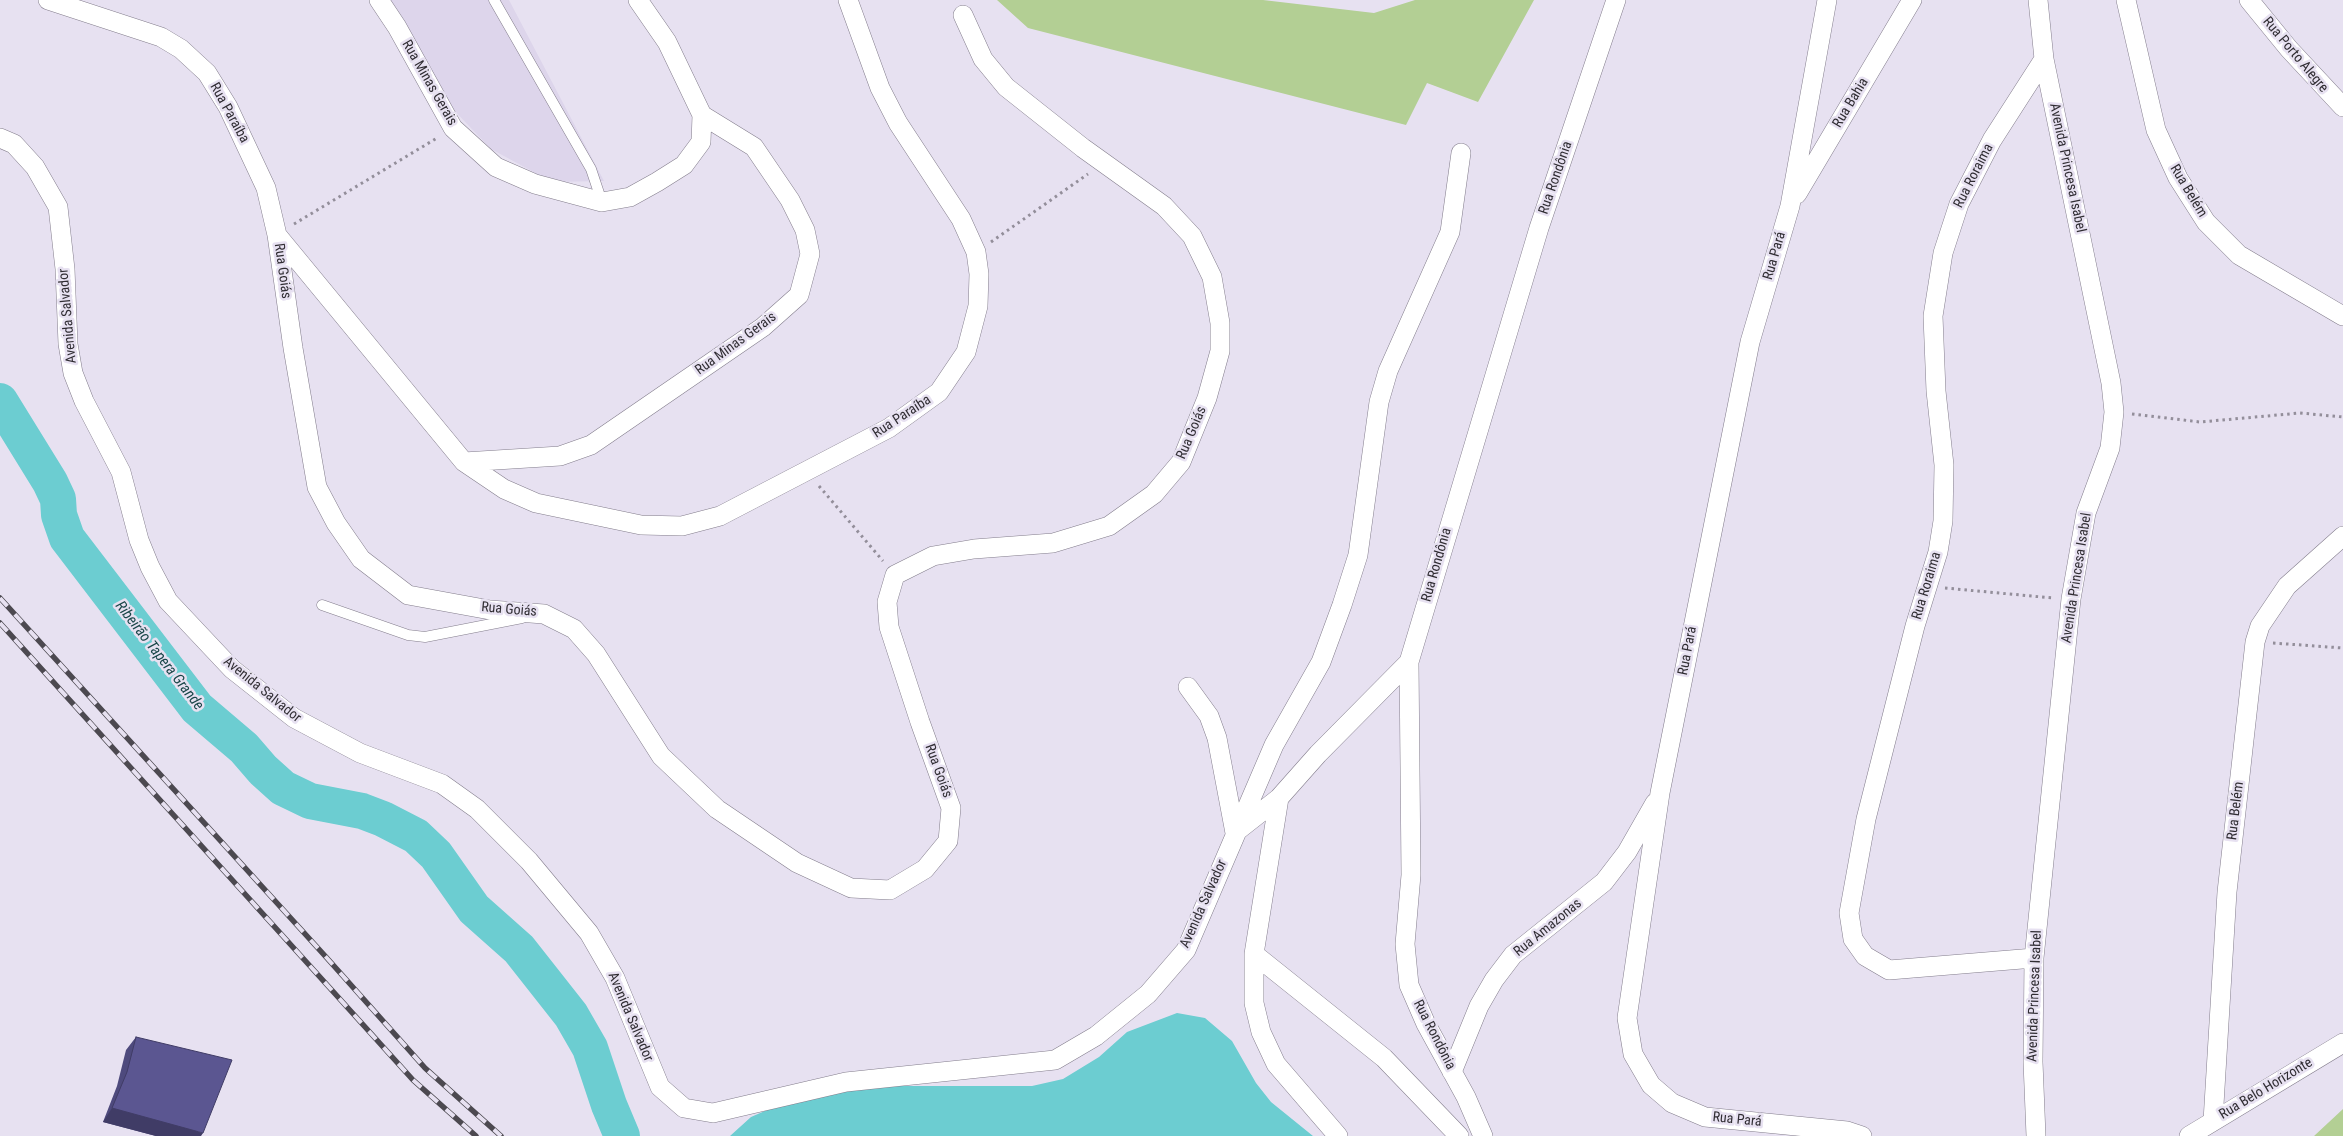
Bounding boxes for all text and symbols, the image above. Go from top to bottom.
street label: Rua Porto Alegre [2259,14,2331,96]
street label: Rua Minas Gerais [398,37,460,129]
street label: Rua Bahia [1830,75,1872,131]
street label: Rua Paraíba [206,80,252,146]
street label: Avenida Princesa Isabel [2045,102,2089,234]
street label: Rua Rondônia [1536,139,1576,217]
street label: Rua Roraima [1951,141,1997,211]
street label: Rua Belém [2166,162,2210,220]
street label: Rua Pará [1760,230,1790,282]
street label: Rua Goiás [270,242,294,300]
street label: Avenida Salvador [55,268,81,364]
street label: Rua Minas Gerais [692,309,780,379]
street label: Rua Paraíba [870,392,934,442]
street label: Rua Goiás [1173,404,1211,462]
street label: Avenida Princesa Isabel [2058,512,2096,644]
street label: Rua Rondônia [1418,526,1456,604]
street label: Rua Roraima [1909,550,1945,622]
water label: Ribeirão Tapera Grande [111,598,207,714]
street label: Rua Goiás [481,599,537,621]
street label: Rua Pará [1675,625,1701,677]
street label: Avenida Salvador [220,654,304,726]
street label: Rua Goiás [921,742,955,800]
street label: Rua Belém [2224,781,2248,841]
street label: Avenida Salvador [1177,857,1231,951]
street label: Rua Amazonas [1511,896,1585,960]
street label: Avenida Princesa Isabel [2024,930,2046,1062]
street label: Avenida Salvador [604,970,656,1064]
street label: Rua Rondônia [1409,997,1459,1073]
street label: Rua Belo Horizonte [2216,1055,2316,1123]
street label: Rua Pará [1712,1109,1762,1131]

